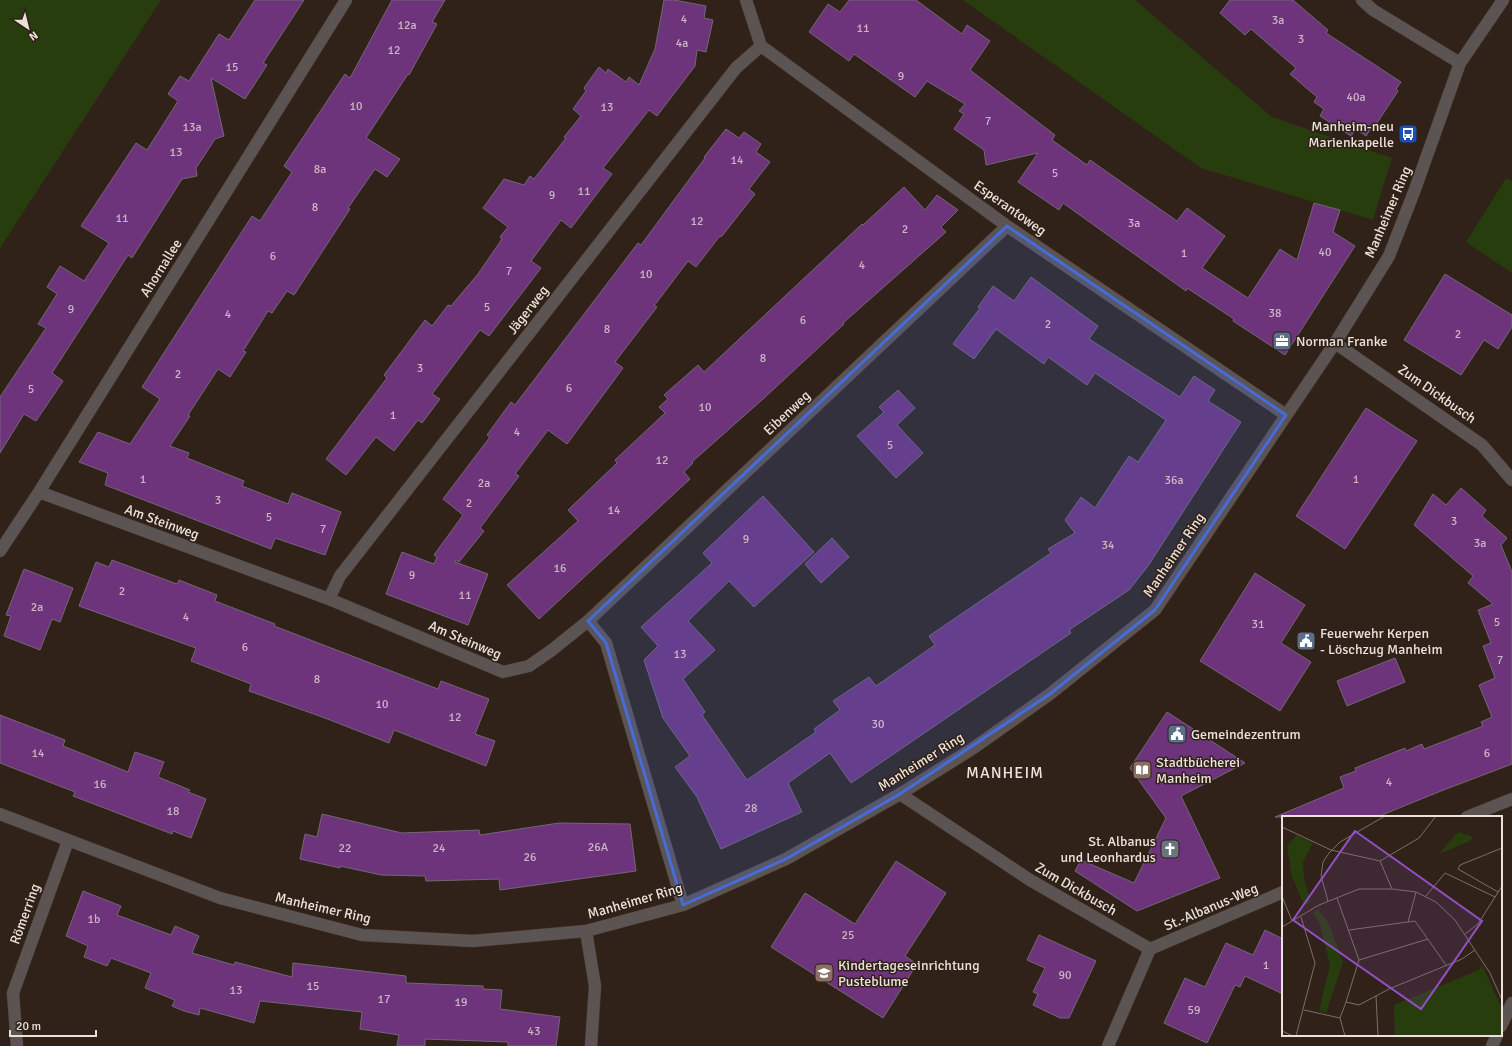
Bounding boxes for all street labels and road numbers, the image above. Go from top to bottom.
street label: Manheimer Ring [1361,164,1415,260]
street label: Esperantoweg [971,177,1049,239]
street label: Ahornallee [136,236,186,300]
street label: Jägerweg [504,282,552,338]
street label: Zum Dickbusch [1395,361,1479,427]
street label: Eibenweg [760,387,814,439]
street label: Am Steinweg [122,501,202,543]
street label: Manheimer Ring [1140,510,1208,600]
street label: Am Steinweg [426,617,504,663]
street label: Manheimer Ring [875,729,967,795]
street label: Zum Dickbusch [1032,859,1120,919]
street label: Manheimer Ring [586,879,684,923]
street label: St.-Albanus-Weg [1161,880,1261,934]
street label: Römerring [6,881,44,947]
street label: Manheimer Ring [273,889,373,927]

